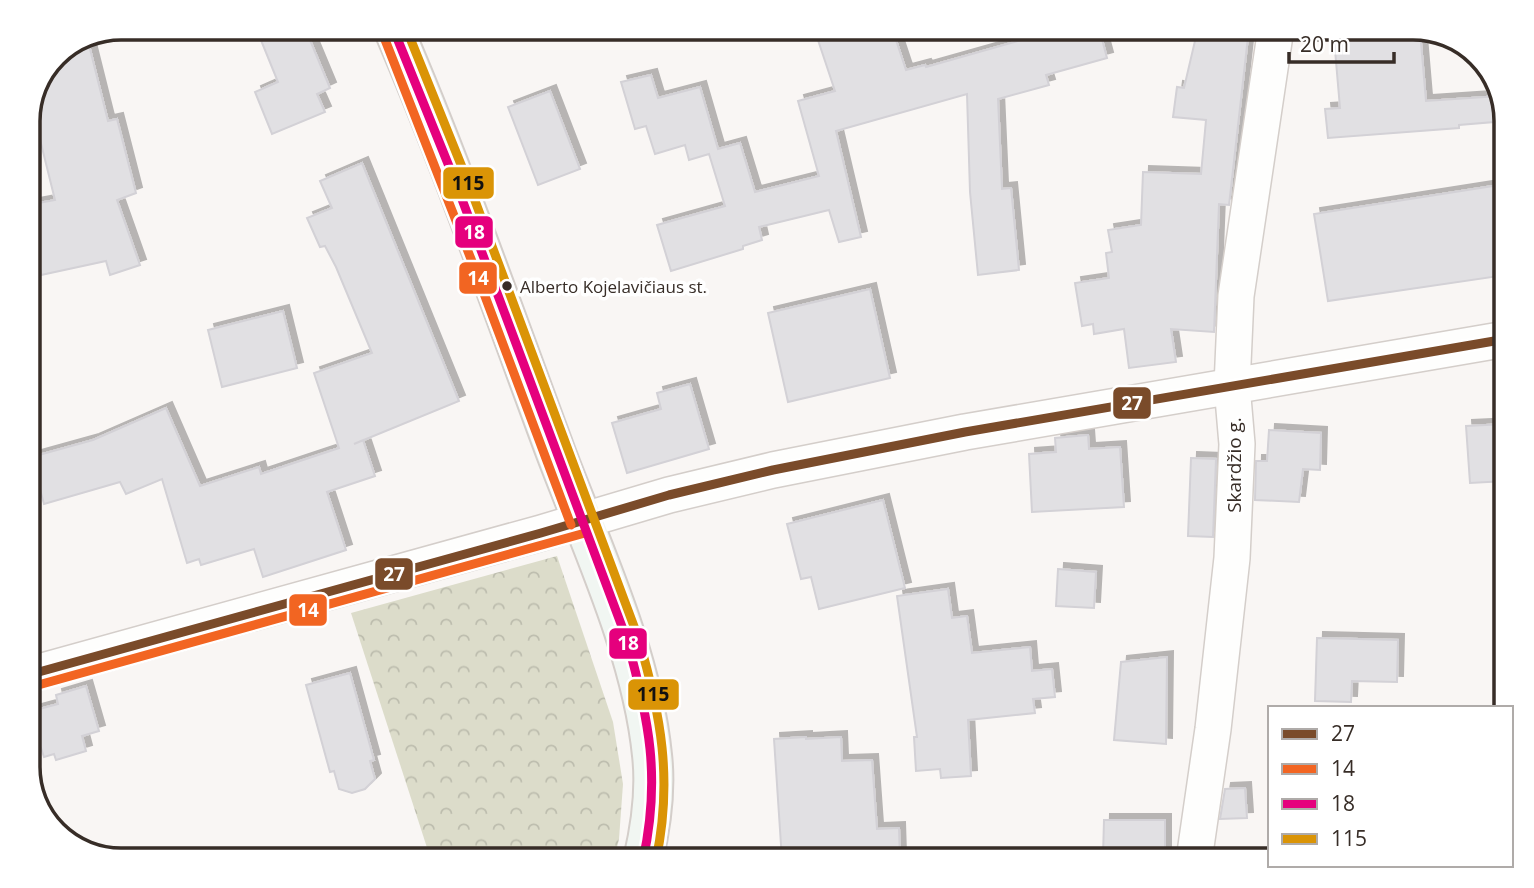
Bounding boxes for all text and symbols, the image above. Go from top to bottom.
scale bar [1289,21,1394,65]
text: 20 m [1300,30,1349,58]
line badge: 115 [442,166,495,200]
text: 115 [452,170,484,196]
line badge: 18 [454,215,494,249]
text: 18 [463,219,485,245]
line badge: 14 [458,261,498,295]
text: 14 [467,265,489,291]
place label: Alberto Kojelavičiaus st. [520,275,707,298]
marker: Alberto Kojelavičiaus st. [500,279,514,293]
line badge: 27 [1112,386,1152,420]
text: 27 [1121,390,1143,416]
street label: Skardžio g. [1221,417,1247,513]
line badge: 27 [374,557,414,591]
text: 27 [383,561,405,587]
line badge: 14 [288,593,328,627]
text: 14 [297,597,319,623]
line badge: 18 [608,627,648,660]
text: 18 [617,630,639,656]
line badge: 115 [627,678,680,711]
text: 115 [637,681,669,707]
legend [1268,706,1513,867]
text: 27 [1331,719,1355,747]
text: 14 [1331,754,1355,782]
text: 18 [1331,789,1355,817]
text: 115 [1331,824,1367,852]

